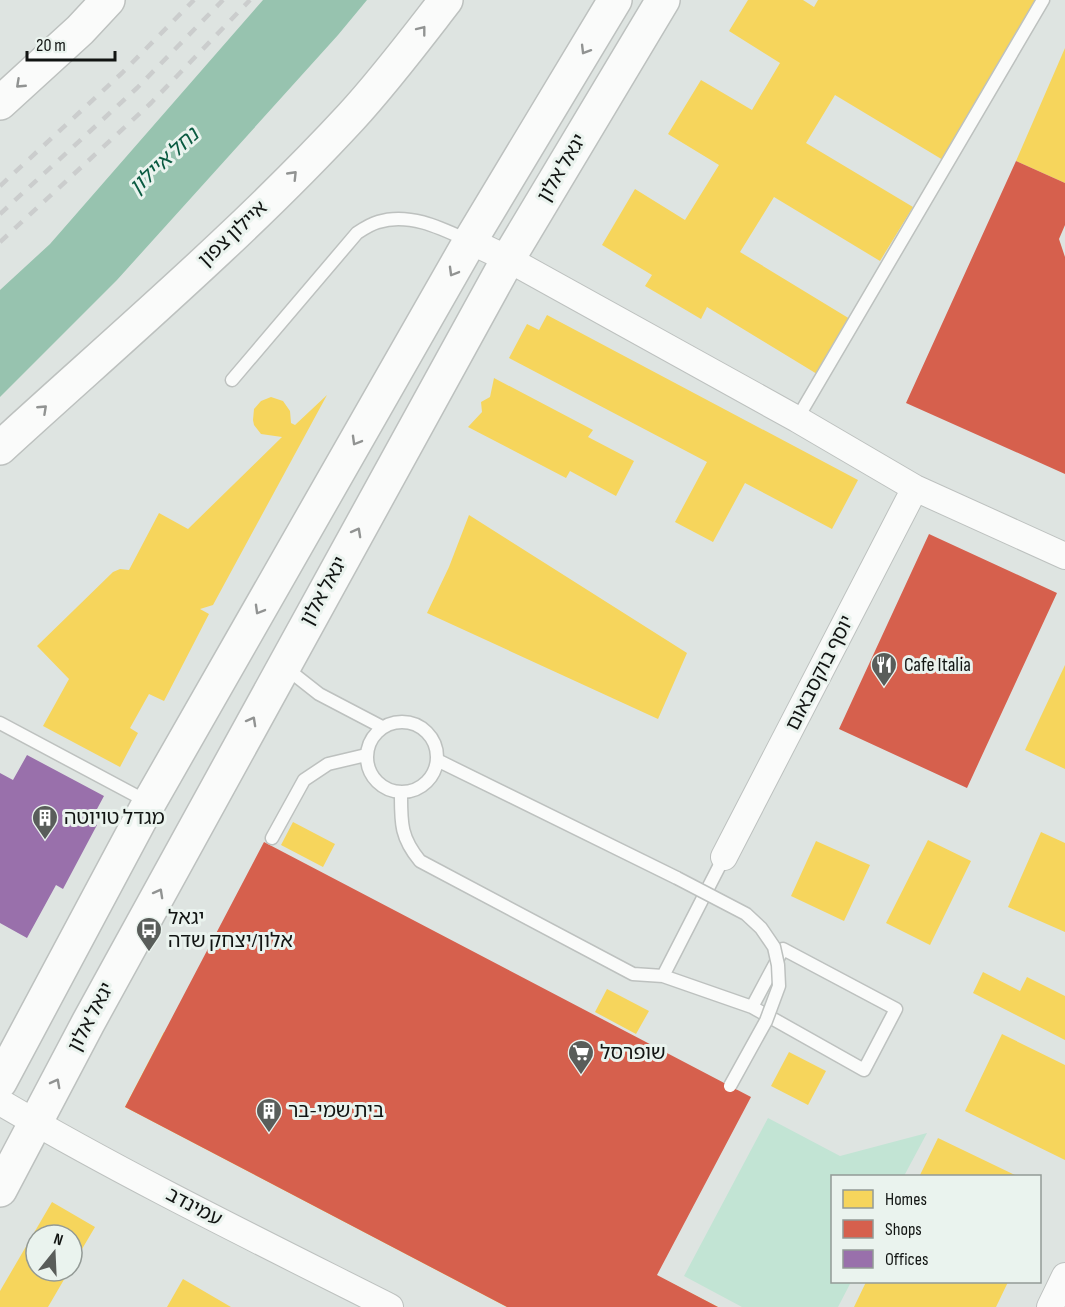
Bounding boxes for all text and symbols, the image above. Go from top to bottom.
scale bar [27,24,116,62]
one-way arrow [415,25,426,36]
text: 20 m [36,35,66,56]
one-way arrow [580,44,592,54]
one-way arrow [17,77,27,88]
water label: נחל איילון [124,121,205,199]
street label: יגאל אלון [532,130,592,206]
one-way arrow [286,172,297,182]
street label: איילון צפון [194,196,272,272]
one-way arrow [449,266,460,276]
one-way arrow [36,405,47,416]
one-way arrow [352,435,363,445]
one-way arrow [349,528,361,538]
street label: יגאל אלון [295,552,353,630]
one-way arrow [255,604,266,614]
street label: יוסף בוקסבאום [781,611,859,735]
restaurant icon: Cafe Italia [869,650,899,688]
place label: Cafe Italia [904,653,971,677]
one-way arrow [245,717,256,728]
building icon: מגדל טויוטה [30,803,60,841]
place label: מגדל טויוטה [64,806,165,830]
one-way arrow [152,888,163,899]
place label: יגאל אלון/יצחק שדה [168,906,293,953]
bus stop icon: יגאל אלון/יצחק שדה [134,915,164,953]
street label: יגאל אלון [63,978,119,1056]
supermarket icon: שופרסל [566,1038,596,1076]
place label: שופרסל [600,1041,666,1065]
one-way arrow [49,1078,60,1089]
building icon: בית שמי-בר [254,1096,284,1134]
place label: בית שמי-בר [288,1099,384,1123]
legend [831,1175,1041,1283]
street label: עמינדב [162,1182,226,1232]
text: Homes [885,1189,927,1210]
text: Shops [885,1219,922,1240]
north arrow [24,1223,84,1283]
text: N [51,1230,65,1251]
text: Offices [885,1249,928,1270]

